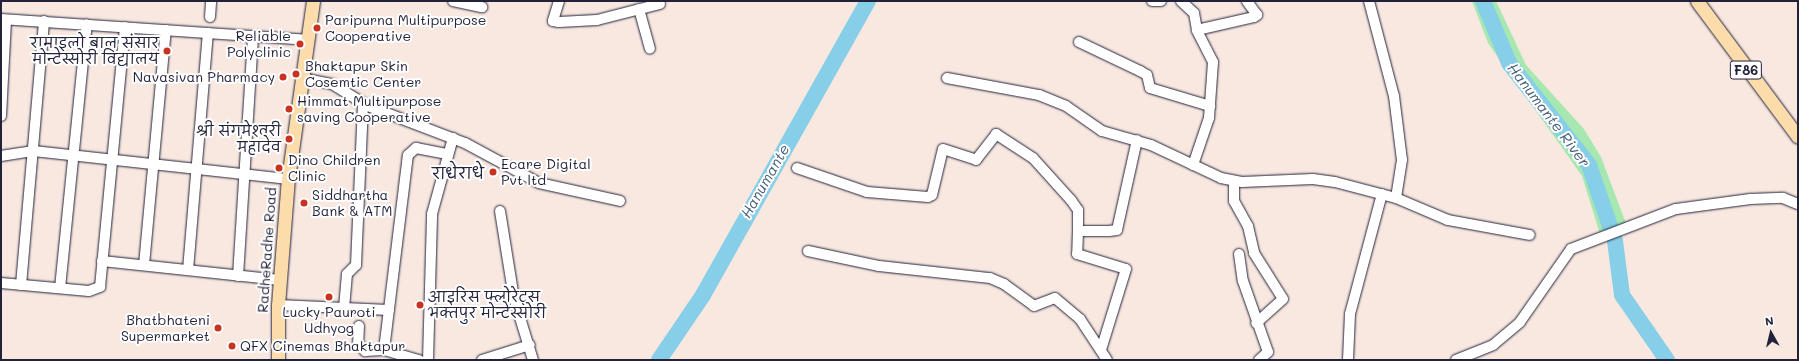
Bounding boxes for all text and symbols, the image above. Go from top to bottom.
place label: Paripurna Multipurpose Cooperative [325,12,486,44]
marker: Paripurna Multipurpose Cooperative [312,23,322,33]
place label: Reliable Polyclinic [227,28,291,60]
place label: रामाइलो बाल संसार मोन्टेस्सोरी विद्यालय [30,35,159,68]
marker: Reliable Polyclinic [294,38,306,50]
marker: रामाइलो बाल संसार मोन्टेस्सोरी विद्यालय [162,46,172,56]
place label: Bhaktapur Skin Cosemtic Center [305,58,421,90]
water label: Hanumante River [1504,59,1594,171]
road number: F86 [1729,59,1763,81]
marker: Bhaktapur Skin Cosemtic Center [290,68,302,80]
place label: Navasivan Pharmacy [133,69,275,85]
marker: Navasivan Pharmacy [278,72,288,82]
place label: Himmat Multipurpose saving Cooperative [297,93,441,126]
marker: Himmat Multipurpose saving Cooperative [284,104,294,114]
place label: श्री संगमेश्वरी महादेव [196,123,281,156]
marker: श्री संगमेश्वरी महादेव [284,134,294,144]
water label: Hanumante [737,141,793,221]
place label: Dino Children Clinic [288,152,380,184]
place label: Ecare Digital Pvt ltd [501,156,591,188]
marker: Dino Children Clinic [273,162,285,174]
district label: राधेराधे [432,165,484,183]
marker: Ecare Digital Pvt ltd [488,167,498,177]
street label: RadheRadhe Road [254,187,280,313]
place label: Siddhartha Bank & ATM [312,187,392,220]
marker: Siddhartha Bank & ATM [299,198,309,208]
place label: आइरिस फ्लोरेट्स भक्तपुर मोन्टेस्सोरी [428,289,546,322]
marker: Lucky Pauroti Udhyog [324,292,334,302]
marker: आइरिस फ्लोरेट्स भक्तपुर मोन्टेस्सोरी [415,300,425,310]
place label: Lucky Pauroti Udhyog [282,304,376,336]
place label: Bhatbhateni Supermarket [121,312,210,344]
north arrow [1751,313,1791,353]
text: N [1764,313,1774,329]
marker: Bhatbhateni Supermarket [213,323,223,333]
place label: QFX Cinemas Bhaktapur [240,338,405,354]
marker: QFX Cinemas Bhaktapur [227,341,237,351]

